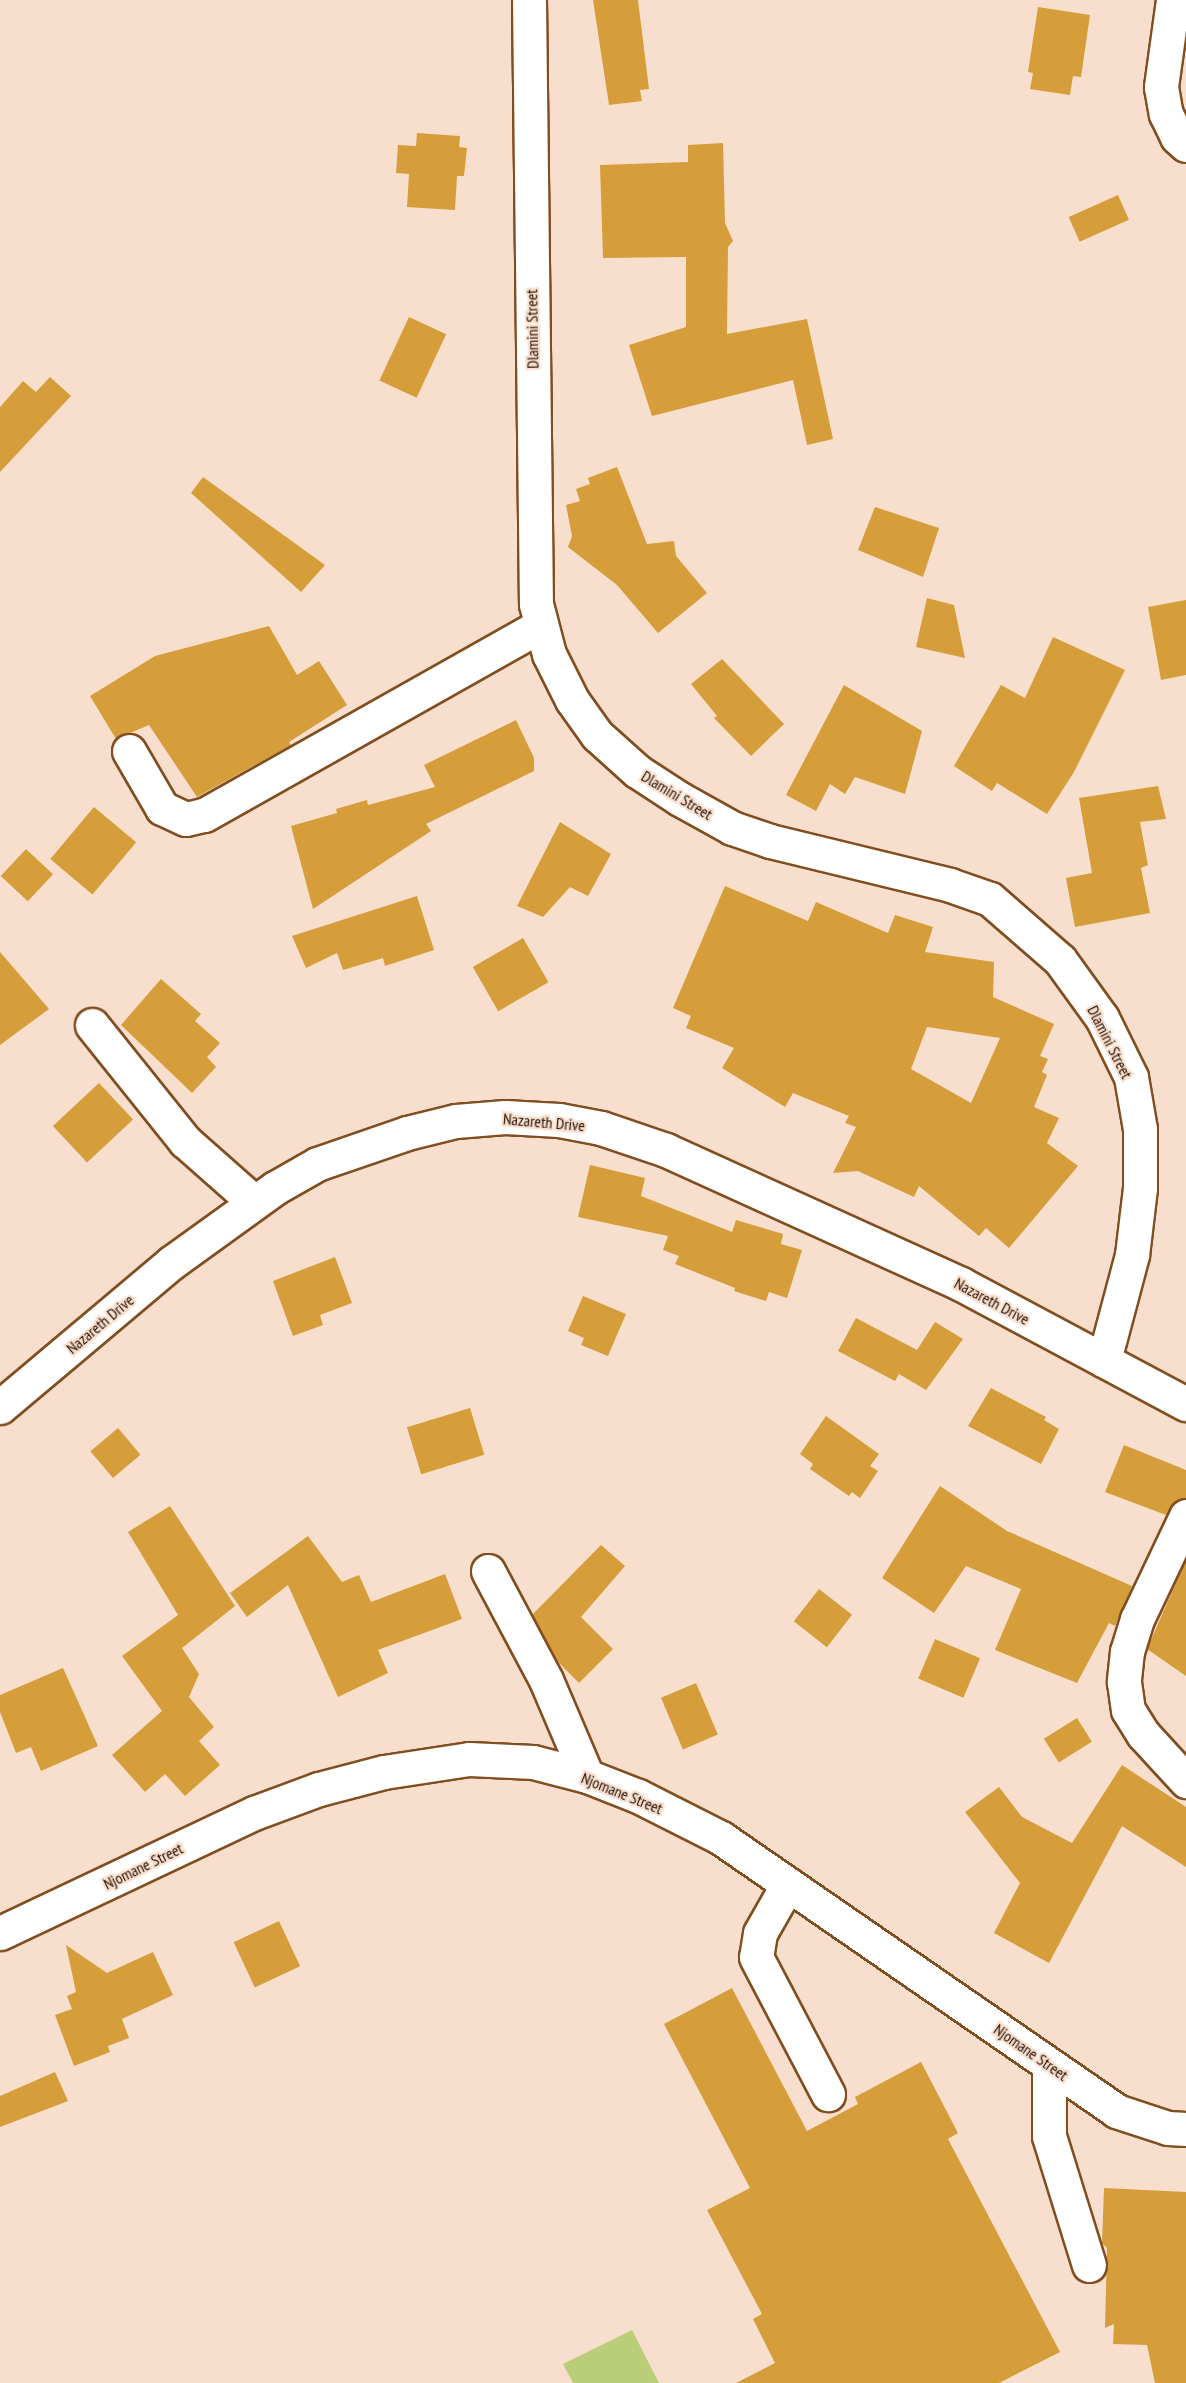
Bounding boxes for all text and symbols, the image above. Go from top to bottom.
street label: Dlamini Street [522,289,542,369]
street label: Dlamini Street [638,766,716,824]
street label: Dlamini Street [1083,1002,1137,1082]
street label: Nazareth Drive [502,1109,586,1135]
street label: Nazareth Drive [951,1273,1033,1329]
street label: Nazareth Drive [62,1290,138,1358]
street label: Njomane Street [579,1768,665,1818]
street label: Njomane Street [100,1839,186,1893]
street label: Njomane Street [990,2019,1072,2085]

